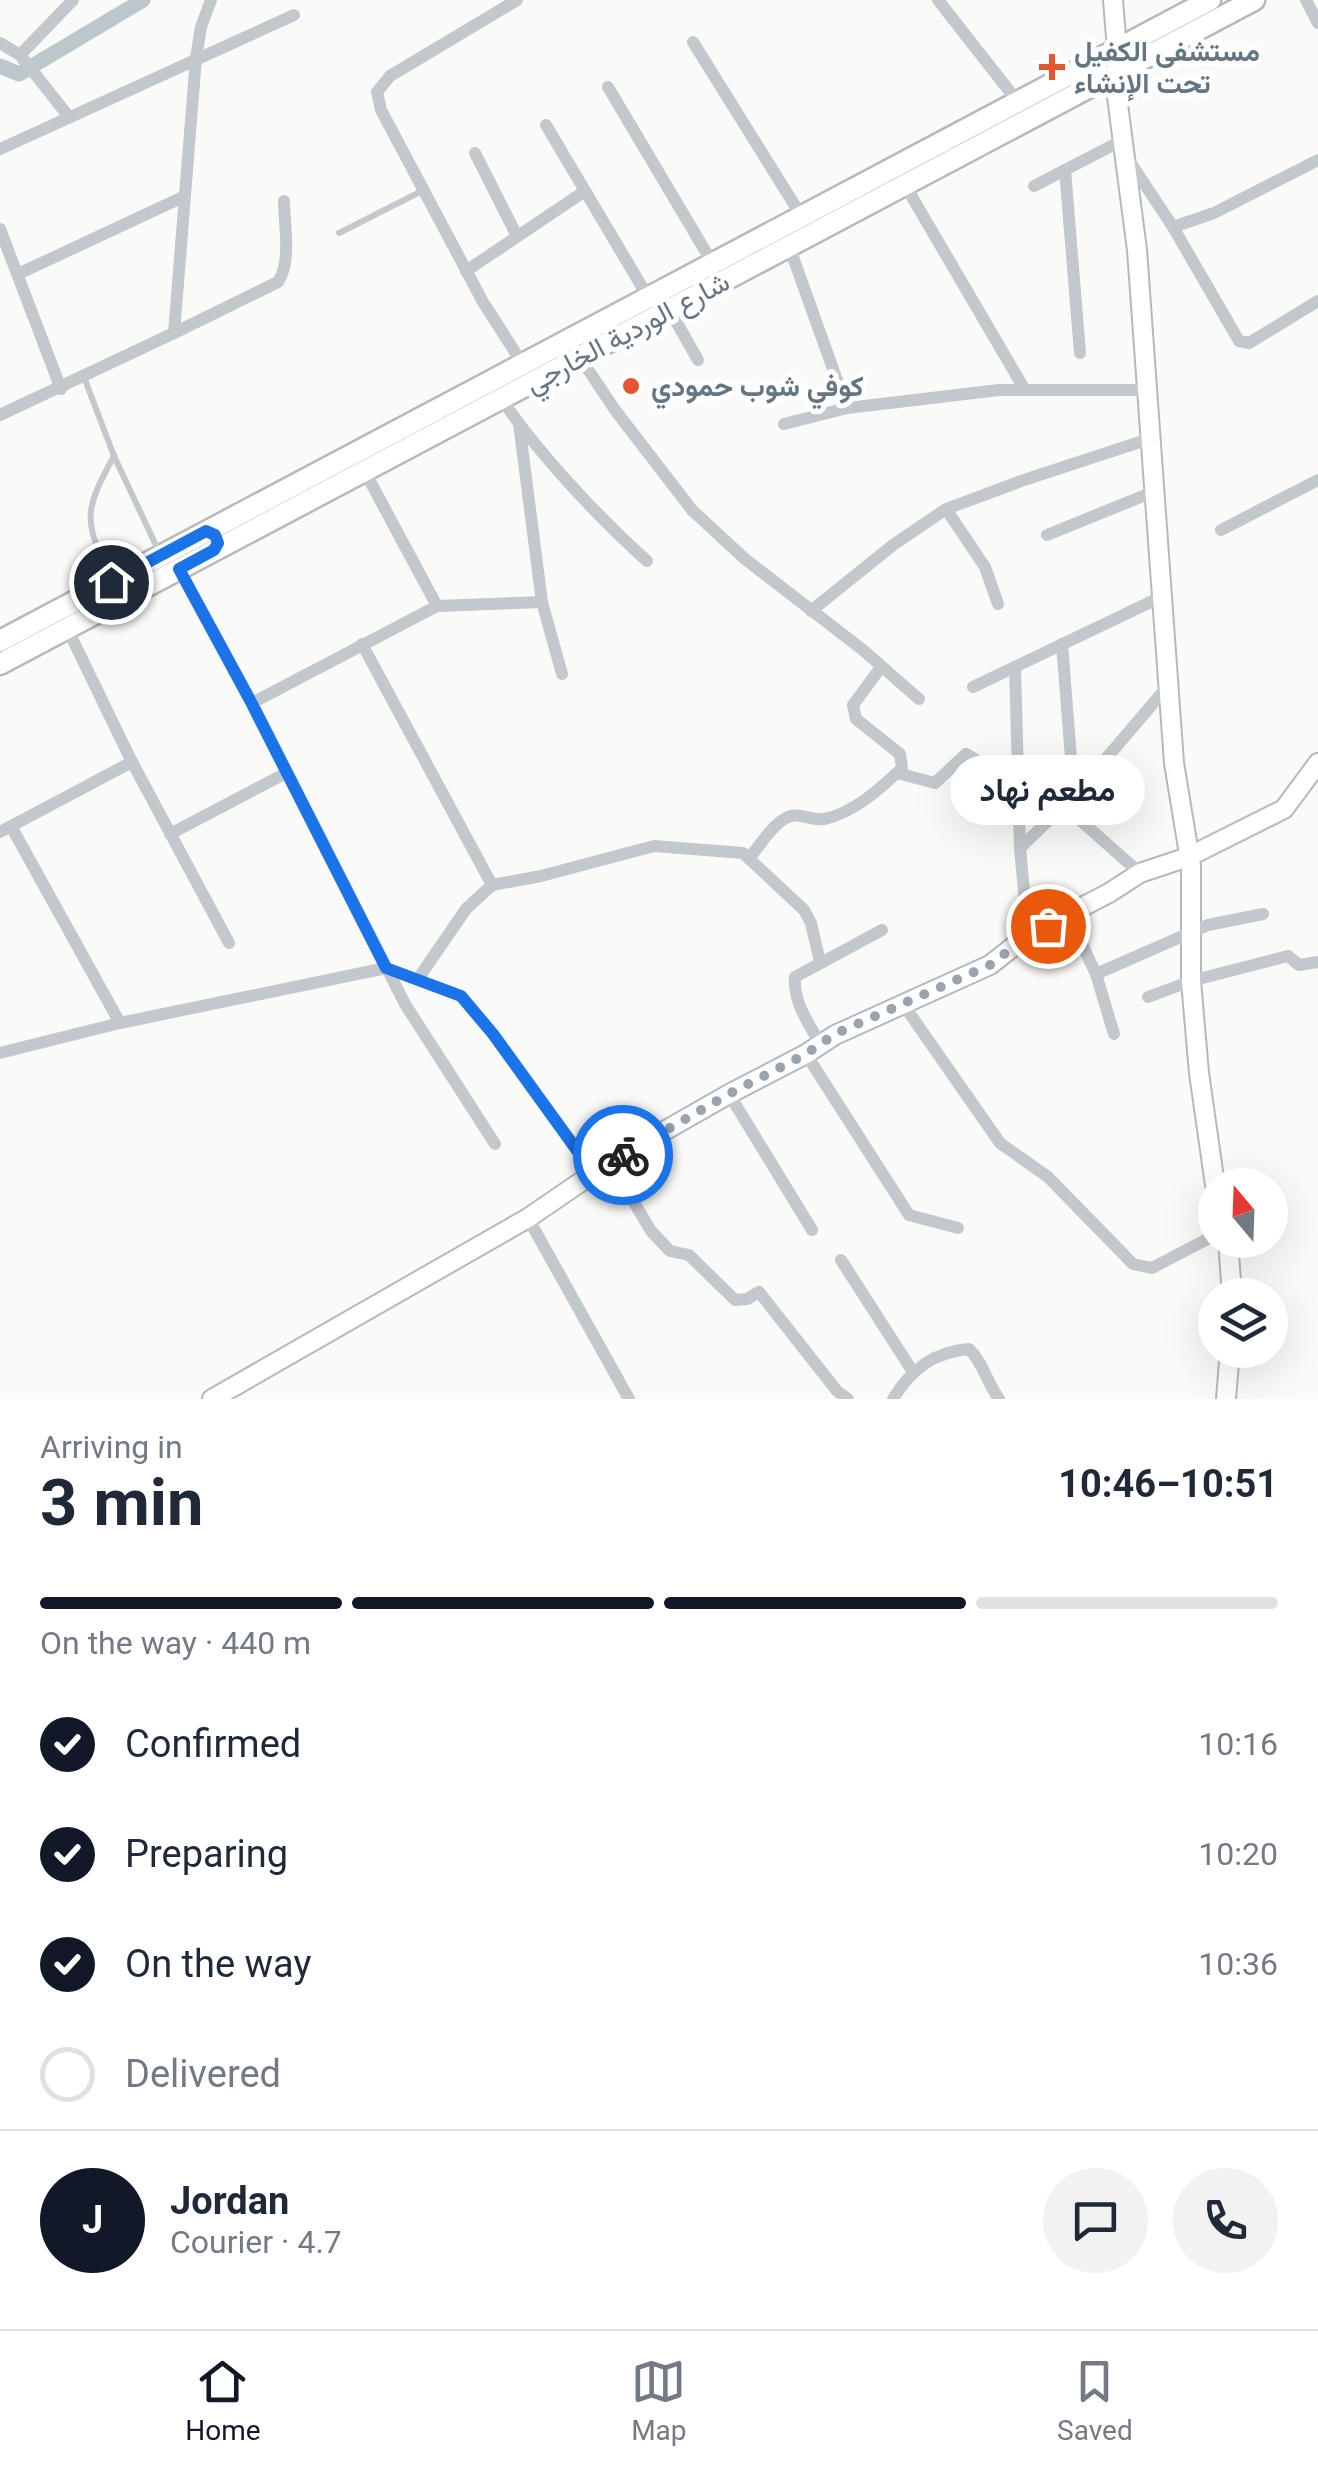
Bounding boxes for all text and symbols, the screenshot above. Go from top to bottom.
place label: مستشفى الكفيل تحت الإنشاء [1074,35,1260,102]
marker: مستشفى الكفيل تحت الإنشاء [1039,54,1065,80]
street label: شارع الوردية الخارجي [519,265,738,405]
place label: كوفي شوب حمودي [651,370,864,410]
marker: كوفي شوب حمودي [620,375,642,397]
pin [69,540,154,625]
icon: home [84,555,139,610]
callout: مطعم نهاد [950,756,1146,826]
text: مطعم نهاد [980,771,1115,809]
pin [1006,884,1091,969]
icon: bag [1021,899,1076,954]
courier [573,1105,673,1205]
icon: bike [596,1128,651,1183]
north arrow [1198,1168,1288,1258]
map controls [1198,1168,1288,1368]
button: layers [1198,1278,1288,1368]
text: Arriving in [40,1428,183,1466]
text: 10:46–10:51 [1058,1462,1278,1506]
text: 3 min [40,1465,203,1541]
text: On the way · 440 m [40,1624,311,1662]
icon: check [40,1717,95,1772]
text: Confirmed [125,1722,301,1766]
text: 10:16 [1198,1725,1278,1763]
icon: check [40,1827,95,1882]
text: Preparing [125,1832,288,1876]
text: 10:20 [1198,1835,1278,1873]
icon: check [40,1937,95,1992]
text: On the way [125,1942,311,1986]
text: 10:36 [1198,1945,1278,1983]
text: Delivered [125,2052,281,2096]
button: chat [1043,2168,1148,2273]
button: phone [1173,2168,1278,2273]
text: Jordan [170,2179,289,2223]
text: J [82,2198,103,2242]
text: Courier · 4.7 [170,2223,342,2261]
tab: Home [185,2354,261,2447]
tab: Map [631,2354,687,2447]
tab: Saved [1057,2354,1133,2447]

